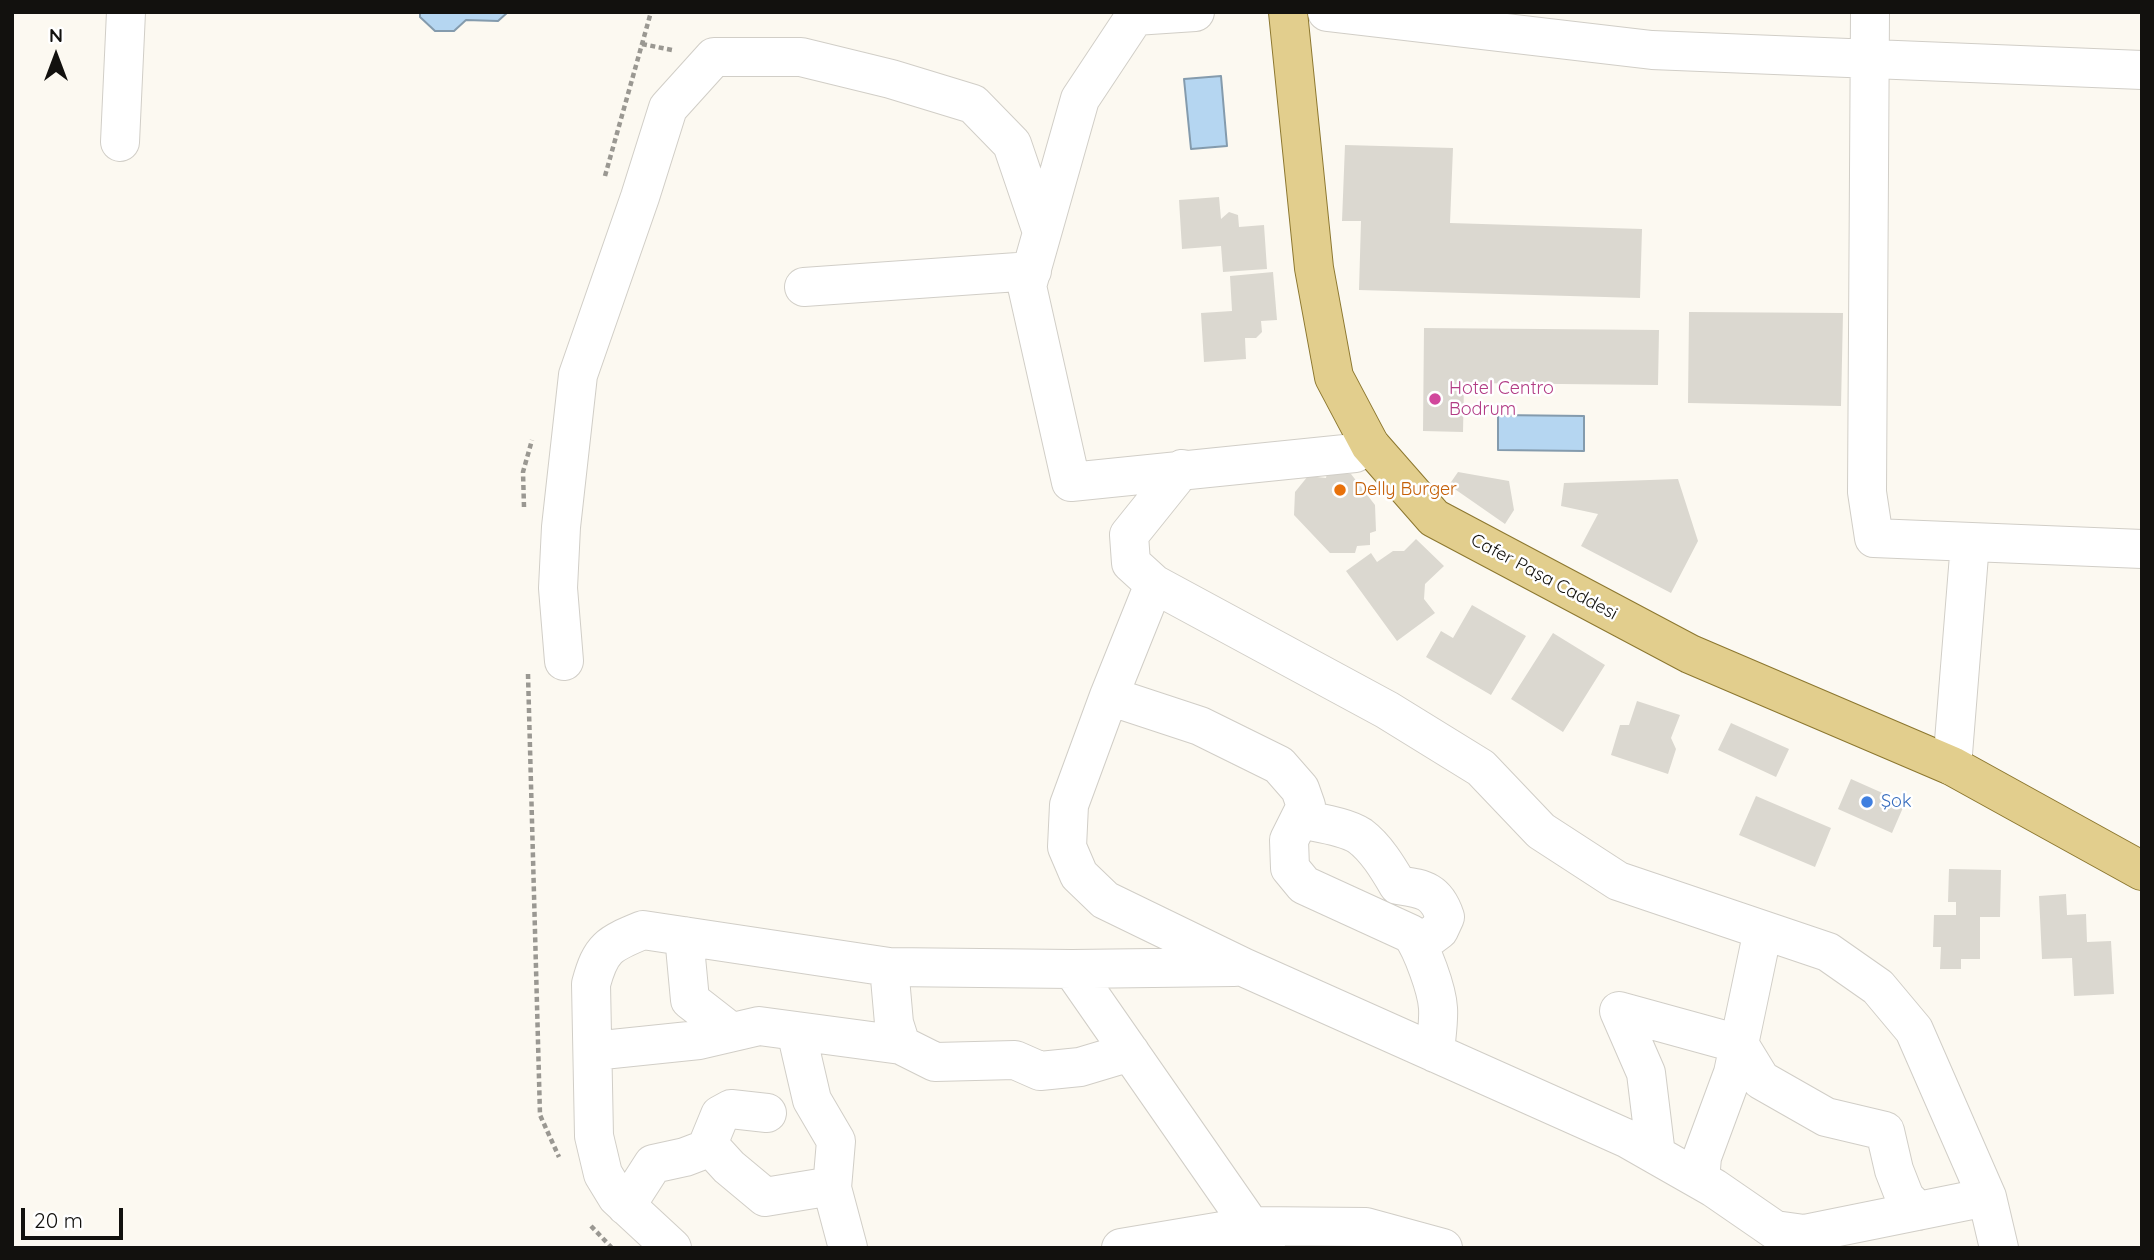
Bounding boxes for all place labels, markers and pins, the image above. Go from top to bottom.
place label: Hotel Centro Bodrum [1449,378,1554,420]
marker: Hotel Centro Bodrum [1427,391,1443,407]
place label: Delly Burger [1354,479,1457,501]
marker: Delly Burger [1332,482,1348,498]
place label: Şok [1881,791,1912,813]
marker: Şok [1859,794,1875,810]

